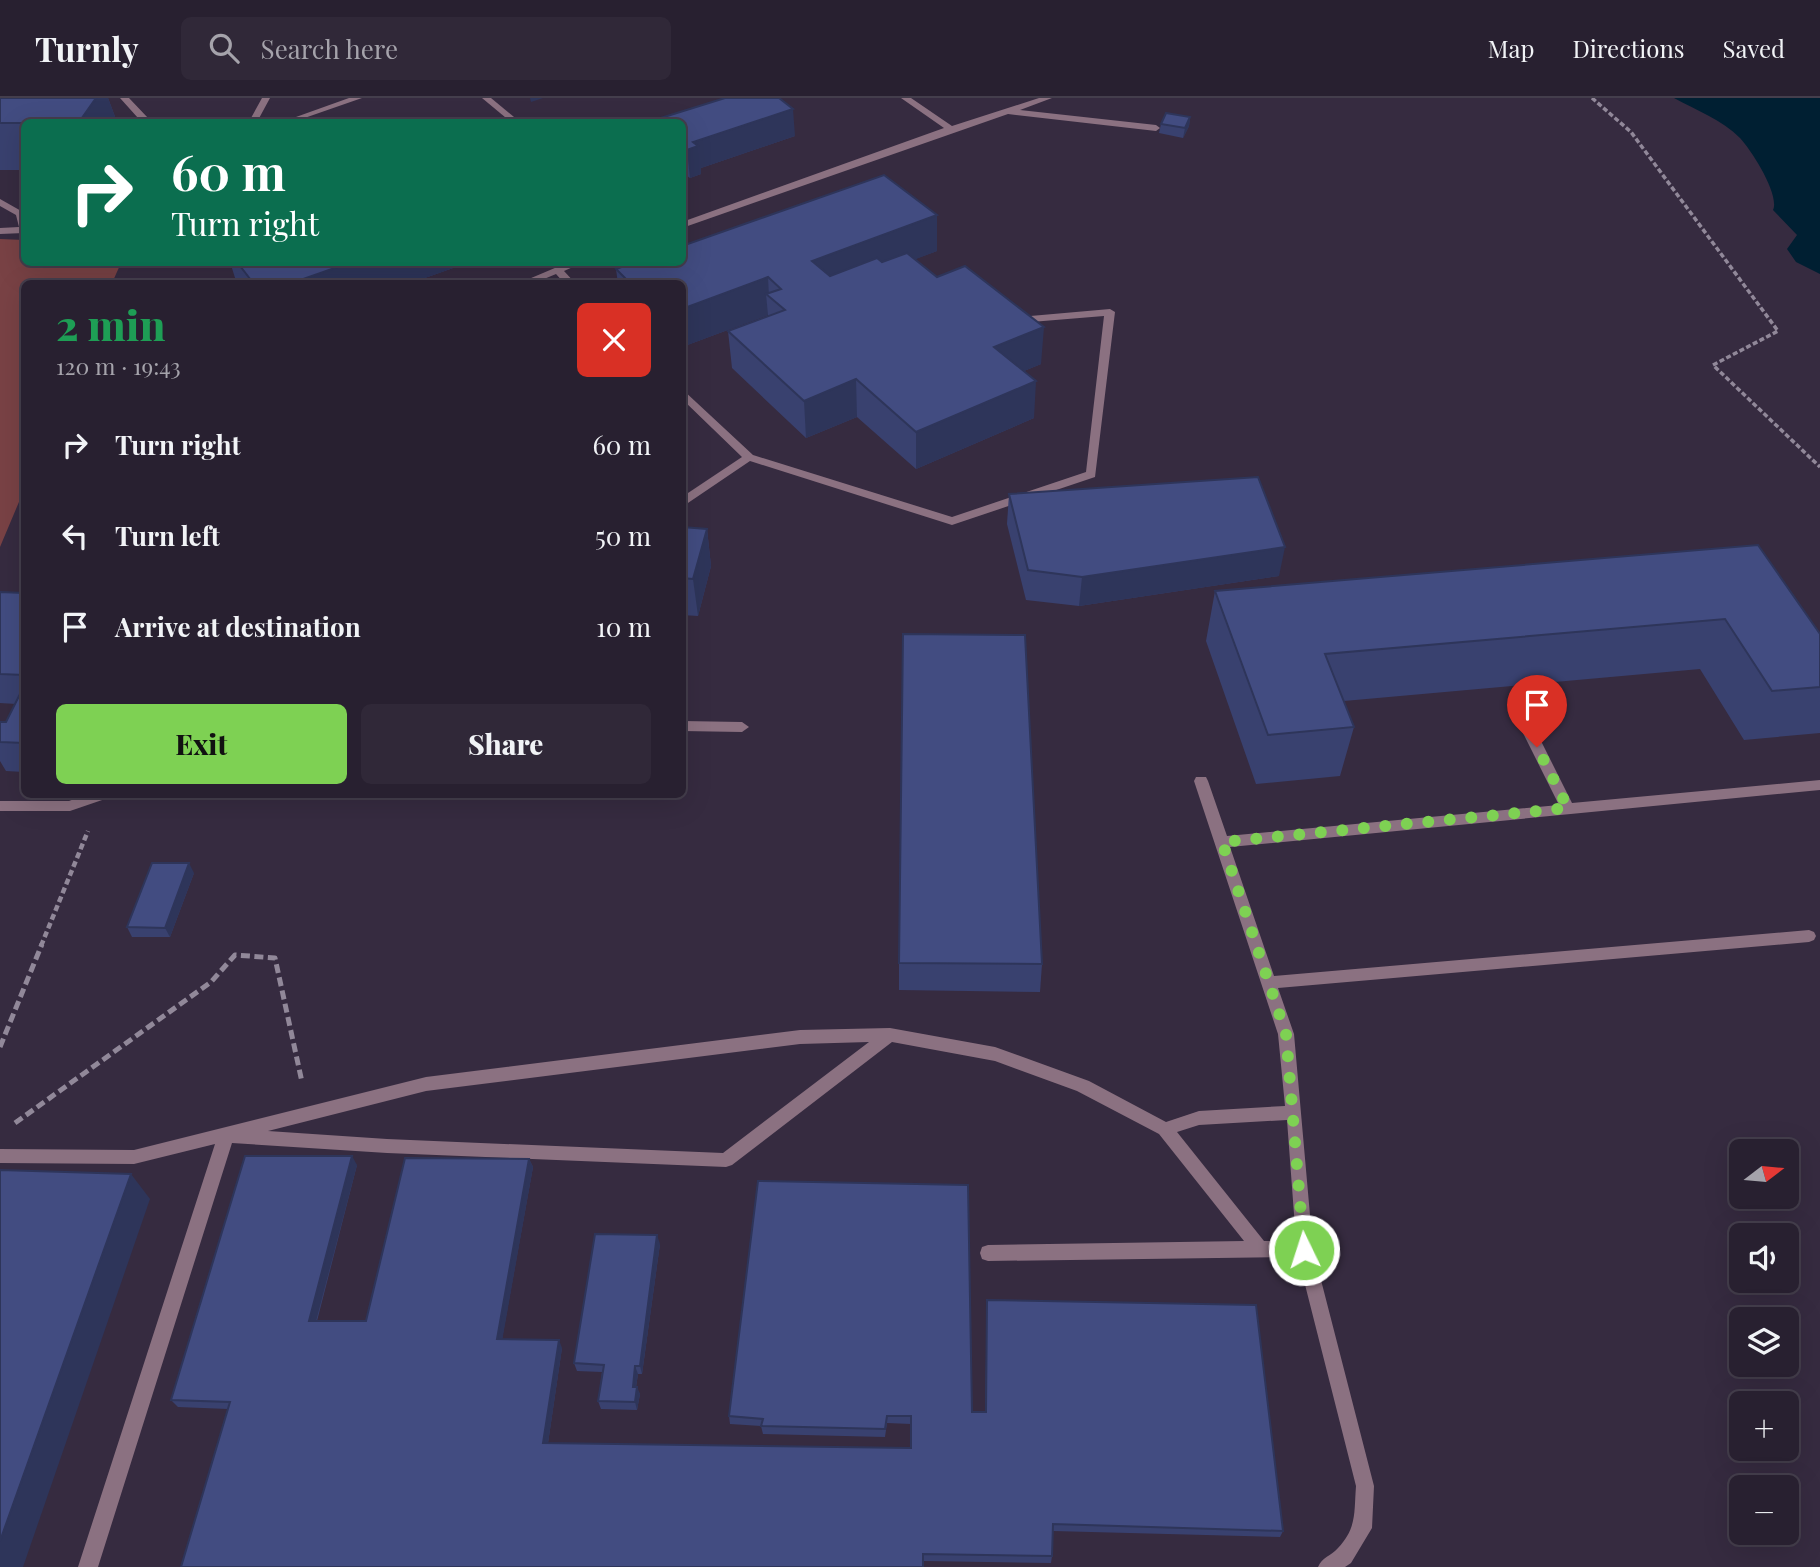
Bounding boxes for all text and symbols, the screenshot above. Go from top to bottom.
search box [181,17,671,80]
text: Turnly [35,26,139,70]
icon: search [205,29,243,67]
text: Search here [261,31,398,66]
text: Map [1488,32,1534,64]
text: Directions [1572,32,1685,64]
text: Saved [1723,32,1785,64]
text: 60 m [171,138,286,203]
icon: right [56,147,147,238]
text: Turn right [171,201,319,244]
text: 2 min [56,296,165,352]
button: close [577,303,651,377]
text: 120 m · 19:43 [56,350,181,381]
icon: right [56,426,94,464]
text: Turn right [115,427,241,462]
text: 60 m [592,427,651,462]
icon: left [56,517,94,555]
text: Turn left [115,518,220,553]
text: 50 m [595,518,651,553]
icon: arrive [56,608,94,646]
text: Arrive at destination [115,609,361,644]
text: 10 m [596,609,651,644]
pin [1507,675,1567,747]
icon: arrive [1518,686,1556,724]
button: Exit [56,704,347,784]
button: Share [361,704,651,784]
north arrow [1729,1139,1799,1209]
map controls [1729,1139,1799,1545]
position arrow [1267,1213,1341,1287]
button: sound [1729,1223,1799,1293]
button: layers [1729,1307,1799,1377]
button: + [1729,1391,1799,1461]
button: − [1729,1475,1799,1545]

